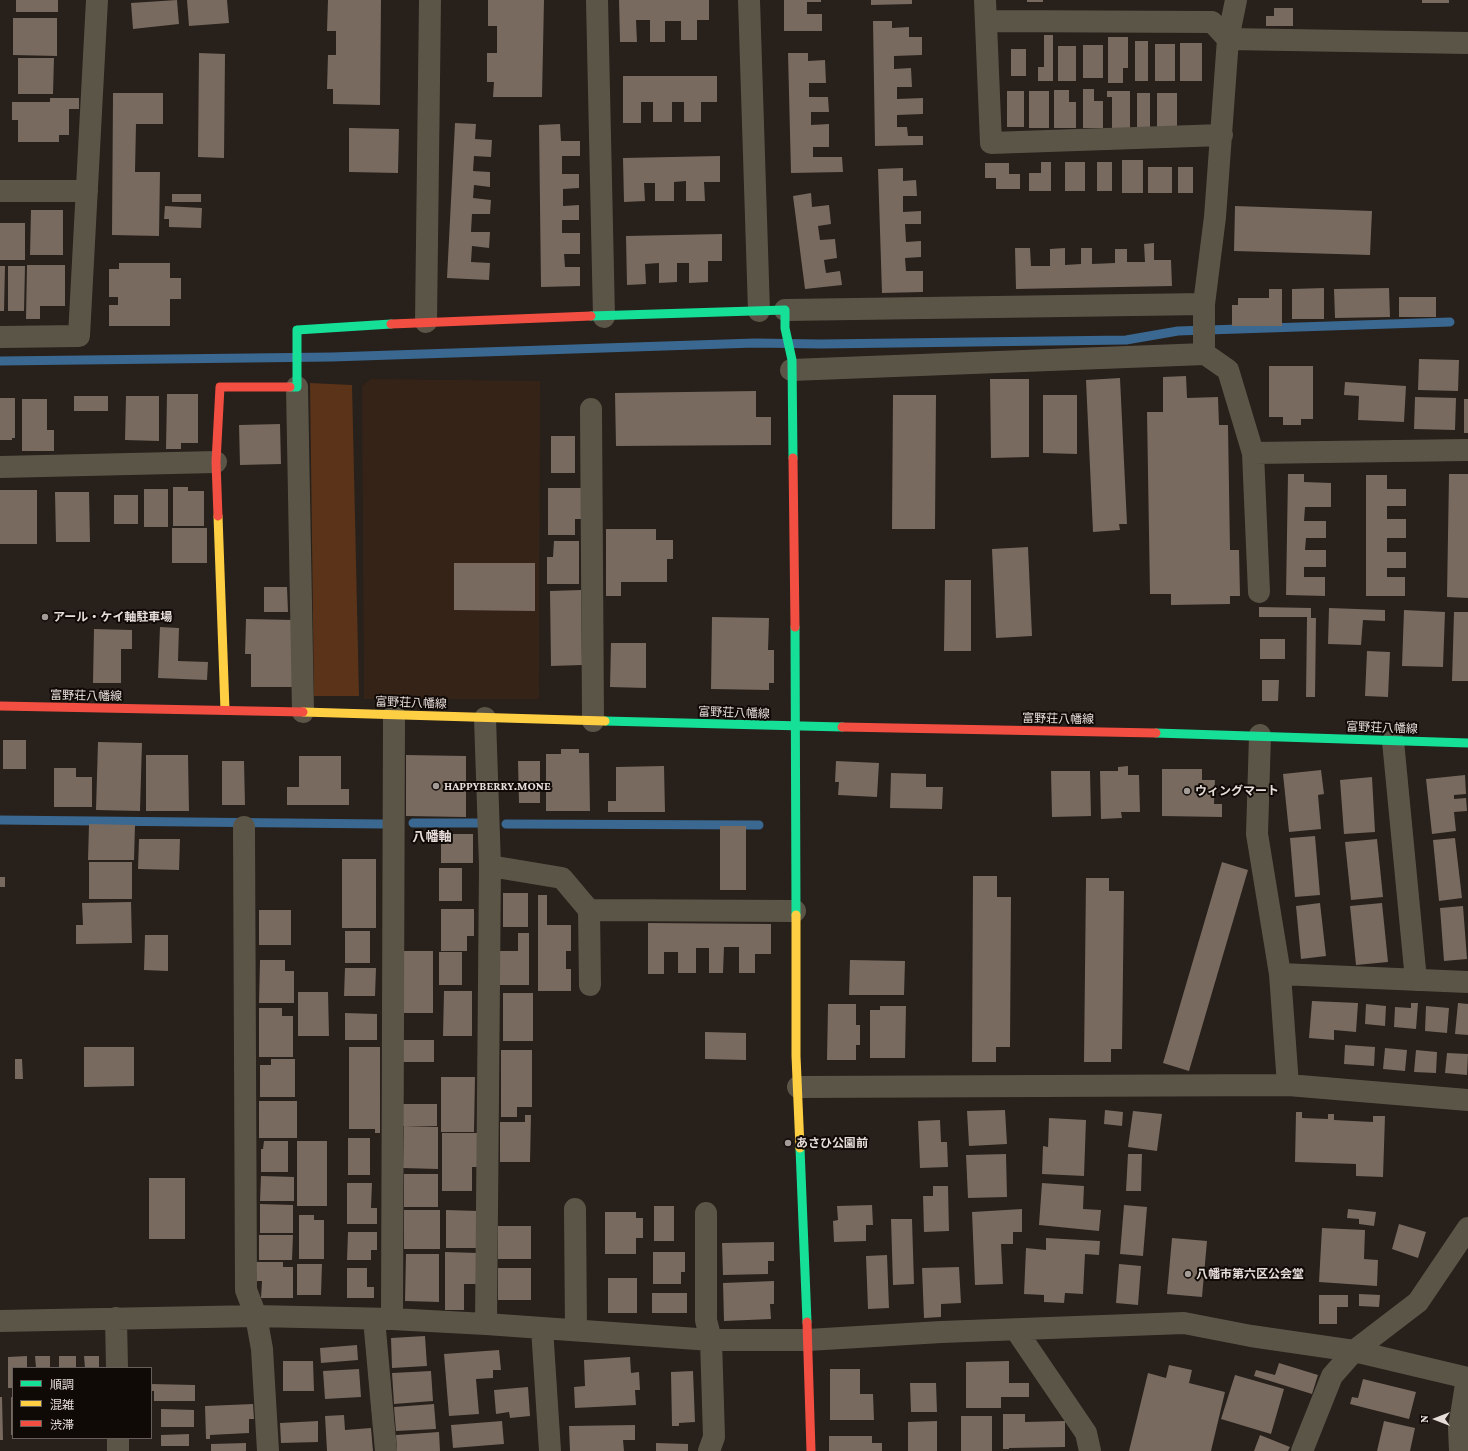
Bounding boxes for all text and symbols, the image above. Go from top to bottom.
place label: アール・ケイ軸駐車場 [53,610,172,624]
marker: アール・ケイ軸駐車場 [40,612,50,622]
street label: 富野荘八幡線 [50,688,122,704]
street label: 富野荘八幡線 [375,695,447,711]
street label: 富野荘八幡線 [698,705,770,721]
street label: 富野荘八幡線 [1022,711,1094,727]
street label: 富野荘八幡線 [1346,720,1418,736]
place label: HAPPYBERRY.MONE [444,779,551,793]
marker: HAPPYBERRY.MONE [431,781,441,791]
place label: ウィングマート [1195,784,1279,798]
marker: ウィングマート [1182,786,1192,796]
district label: 八幡軸 [413,829,451,845]
place label: あさひ公園前 [796,1136,868,1150]
marker: あさひ公園前 [783,1138,793,1148]
place label: 八幡市第六区公会堂 [1196,1267,1304,1281]
marker: 八幡市第六区公会堂 [1183,1269,1193,1279]
legend [12,1367,152,1439]
text: 順調 [50,1378,74,1392]
text: 混雑 [50,1398,74,1412]
north arrow [1416,1399,1456,1439]
text: N [1418,1415,1430,1423]
text: 渋滞 [50,1418,74,1432]

